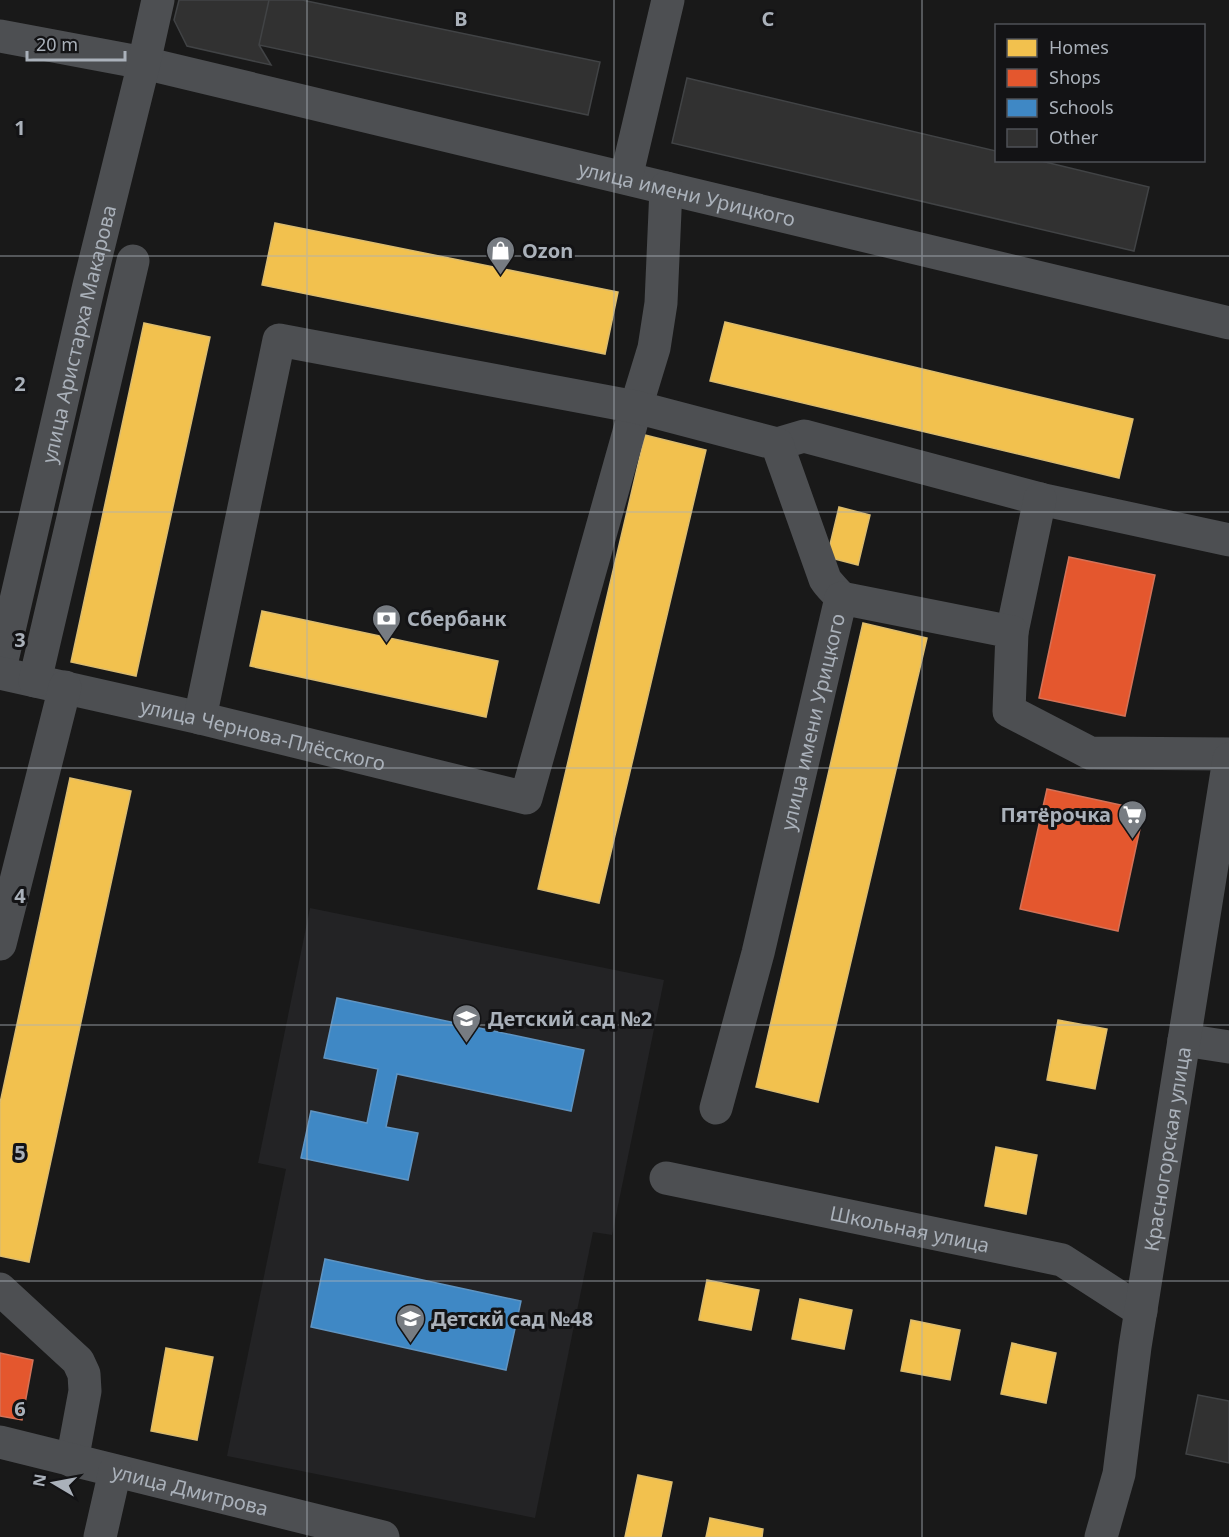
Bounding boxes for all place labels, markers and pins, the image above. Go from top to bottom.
shop icon: Ozon [485,234,517,276]
place label: Ozon [522,237,573,264]
bank icon: Сбербанк [370,602,402,644]
place label: Сбербанк [407,605,507,632]
supermarket icon: Пятёрочка [1116,798,1148,840]
place label: Пятёрочка [1001,801,1111,828]
school or university icon: Детский сад №2 [451,1002,483,1044]
place label: Детский сад №2 [488,1005,652,1032]
school or university icon: Детскй сад №48 [394,1302,426,1344]
place label: Детскй сад №48 [431,1305,593,1332]

